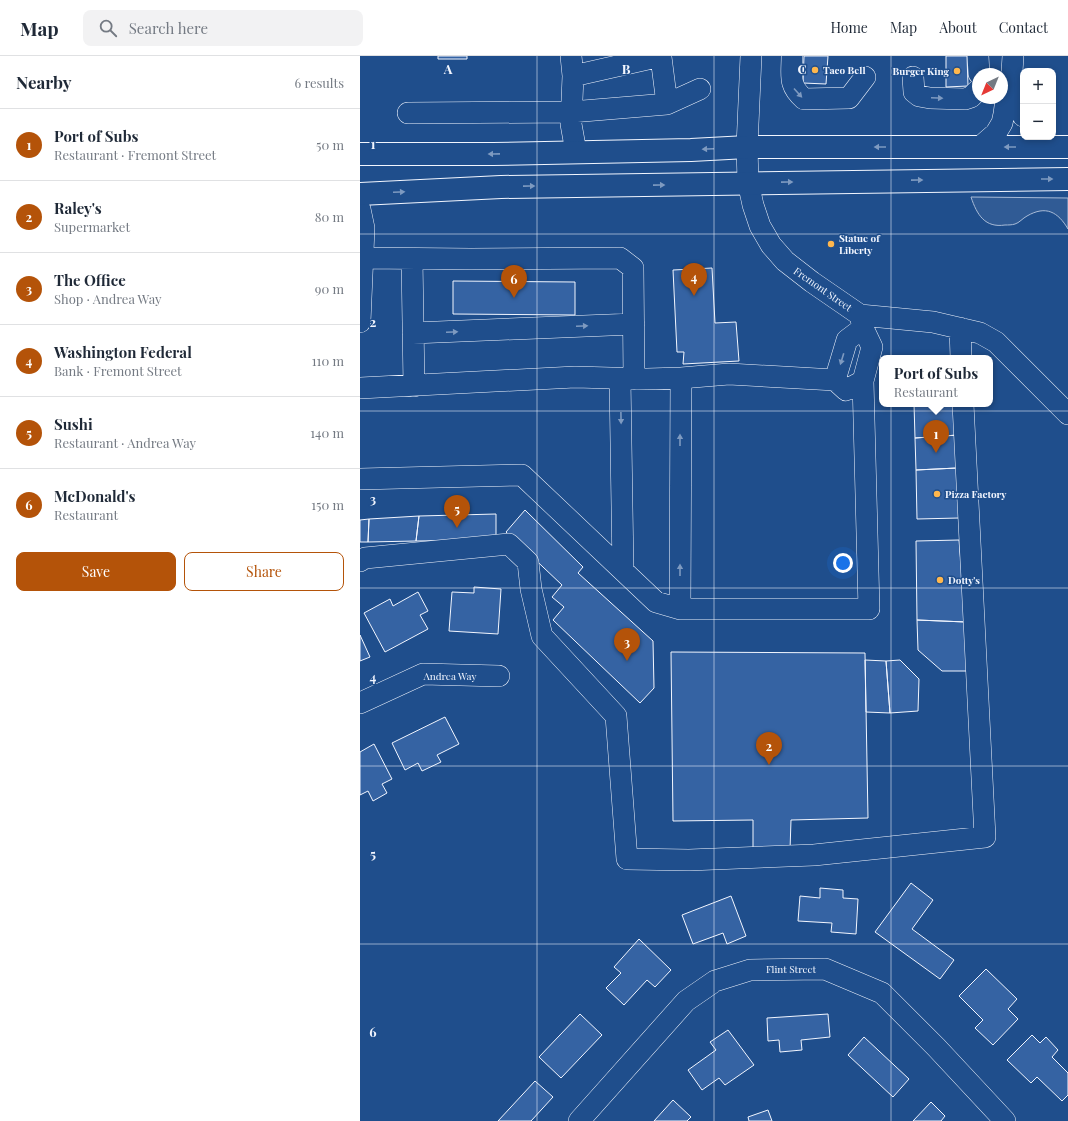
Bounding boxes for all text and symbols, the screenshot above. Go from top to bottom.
search box [83,10,363,46]
text: Map [20,15,59,41]
icon: search [97,17,119,39]
text: Search here [129,18,208,38]
text: Home [830,18,868,37]
text: Map [890,18,917,37]
text: About [939,18,977,37]
text: Contact [999,18,1048,37]
text: A [443,60,453,77]
text: B [622,60,631,77]
text: C [797,60,807,77]
place label: Taco Bell [823,63,866,77]
place label: Burger King [893,64,949,78]
marker: Taco Bell [810,65,820,75]
marker: Burger King [952,66,962,76]
north arrow [972,68,1008,104]
map controls [1020,68,1056,140]
button: + [1020,68,1056,104]
text: Nearby [16,71,71,93]
text: 6 results [294,74,344,91]
one-way arrow [794,88,803,98]
one-way arrow [931,95,944,101]
button: − [1020,104,1056,140]
text: Port of Subs [54,126,138,146]
text: 1 [371,135,376,152]
text: 1 [27,136,31,153]
text: 50 m [316,136,344,153]
one-way arrow [873,144,886,150]
one-way arrow [1003,144,1016,150]
text: Restaurant · Fremont Street [54,146,216,163]
one-way arrow [701,146,714,152]
one-way arrow [487,151,500,157]
one-way arrow [1041,176,1054,182]
one-way arrow [911,177,924,183]
one-way arrow [781,179,794,185]
one-way arrow [653,182,666,188]
one-way arrow [523,183,536,189]
one-way arrow [393,188,405,195]
text: Raley's [54,198,102,218]
text: 2 [26,208,32,225]
text: 80 m [315,208,344,225]
text: Supermarket [54,218,130,235]
place label: Statue of Liberty [839,231,881,257]
marker: Statue of Liberty [826,239,836,249]
pin: 4 [681,263,707,296]
street label: Fremont Street [791,264,855,315]
pin: 6 [501,265,527,298]
text: The Office [54,270,126,290]
text: 3 [26,280,32,297]
text: 90 m [315,280,344,297]
text: Shop · Andrea Way [54,290,162,307]
text: 2 [370,313,377,330]
one-way arrow [576,323,589,329]
one-way arrow [446,328,458,335]
text: Washington Federal [54,342,192,362]
text: 4 [26,352,32,369]
text: 110 m [312,352,344,369]
one-way arrow [839,353,845,365]
popup [879,355,993,407]
text: Bank · Fremont Street [54,362,182,379]
text: Port of Subs [894,363,978,383]
text: Restaurant [894,383,958,400]
one-way arrow [618,412,624,425]
text: Sushi [54,414,93,434]
pin: 1 [923,420,949,453]
text: 5 [26,424,32,441]
text: 140 m [310,424,344,441]
text: Restaurant · Andrea Way [54,434,196,451]
one-way arrow [677,434,684,446]
text: McDonald's [54,486,135,506]
place label: Pizza Factory [945,487,1007,501]
marker: Pizza Factory [932,489,942,499]
text: 3 [370,490,376,507]
pin: 5 [444,495,470,528]
text: 6 [25,496,33,513]
text: 150 m [311,496,344,513]
text: Restaurant [54,506,118,523]
button: Save [16,552,176,591]
button: Share [184,552,344,591]
your location [833,553,853,573]
one-way arrow [677,563,683,576]
place label: Dotty's [948,573,980,587]
marker: Dotty's [935,575,945,585]
pin: 3 [614,628,640,661]
text: 4 [370,668,377,685]
street label: Andrea Way [423,669,476,683]
pin: 2 [756,732,782,765]
text: 5 [370,845,376,862]
street label: Flint Street [766,962,817,976]
text: 6 [369,1023,377,1040]

